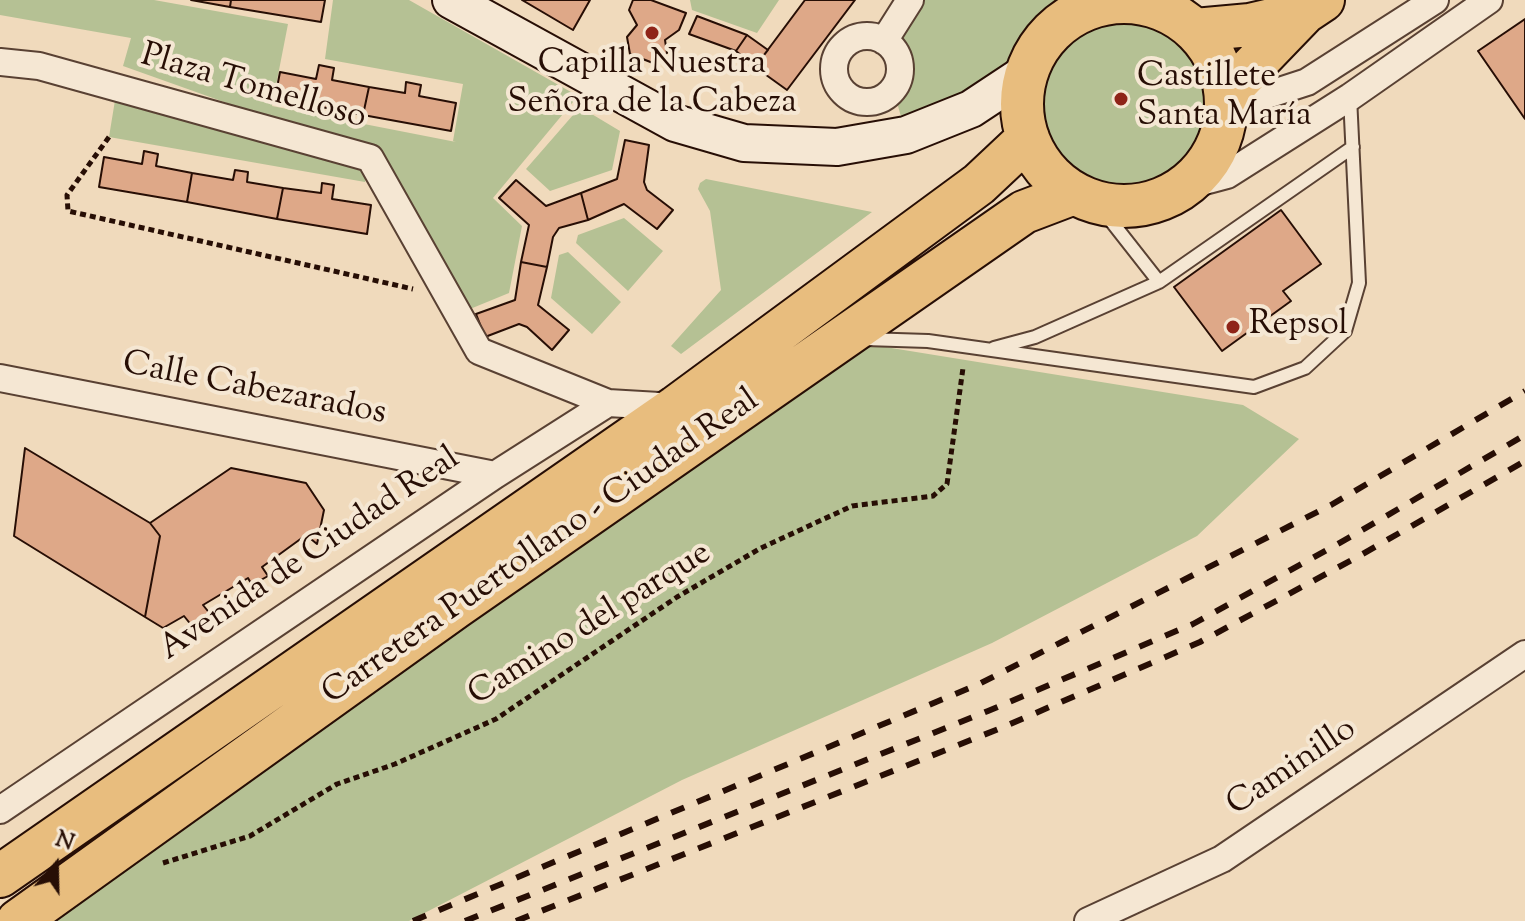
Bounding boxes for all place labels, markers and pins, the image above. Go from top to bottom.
marker: Capilla Nuestra Señora de la Cabeza [643,24,661,42]
place label: Capilla Nuestra Señora de la Cabeza [507,46,797,126]
place label: Castillete Santa María [1137,59,1312,138]
marker: Castillete Santa María [1112,90,1130,108]
place label: Repsol [1249,307,1348,347]
marker: Repsol [1224,318,1242,336]

